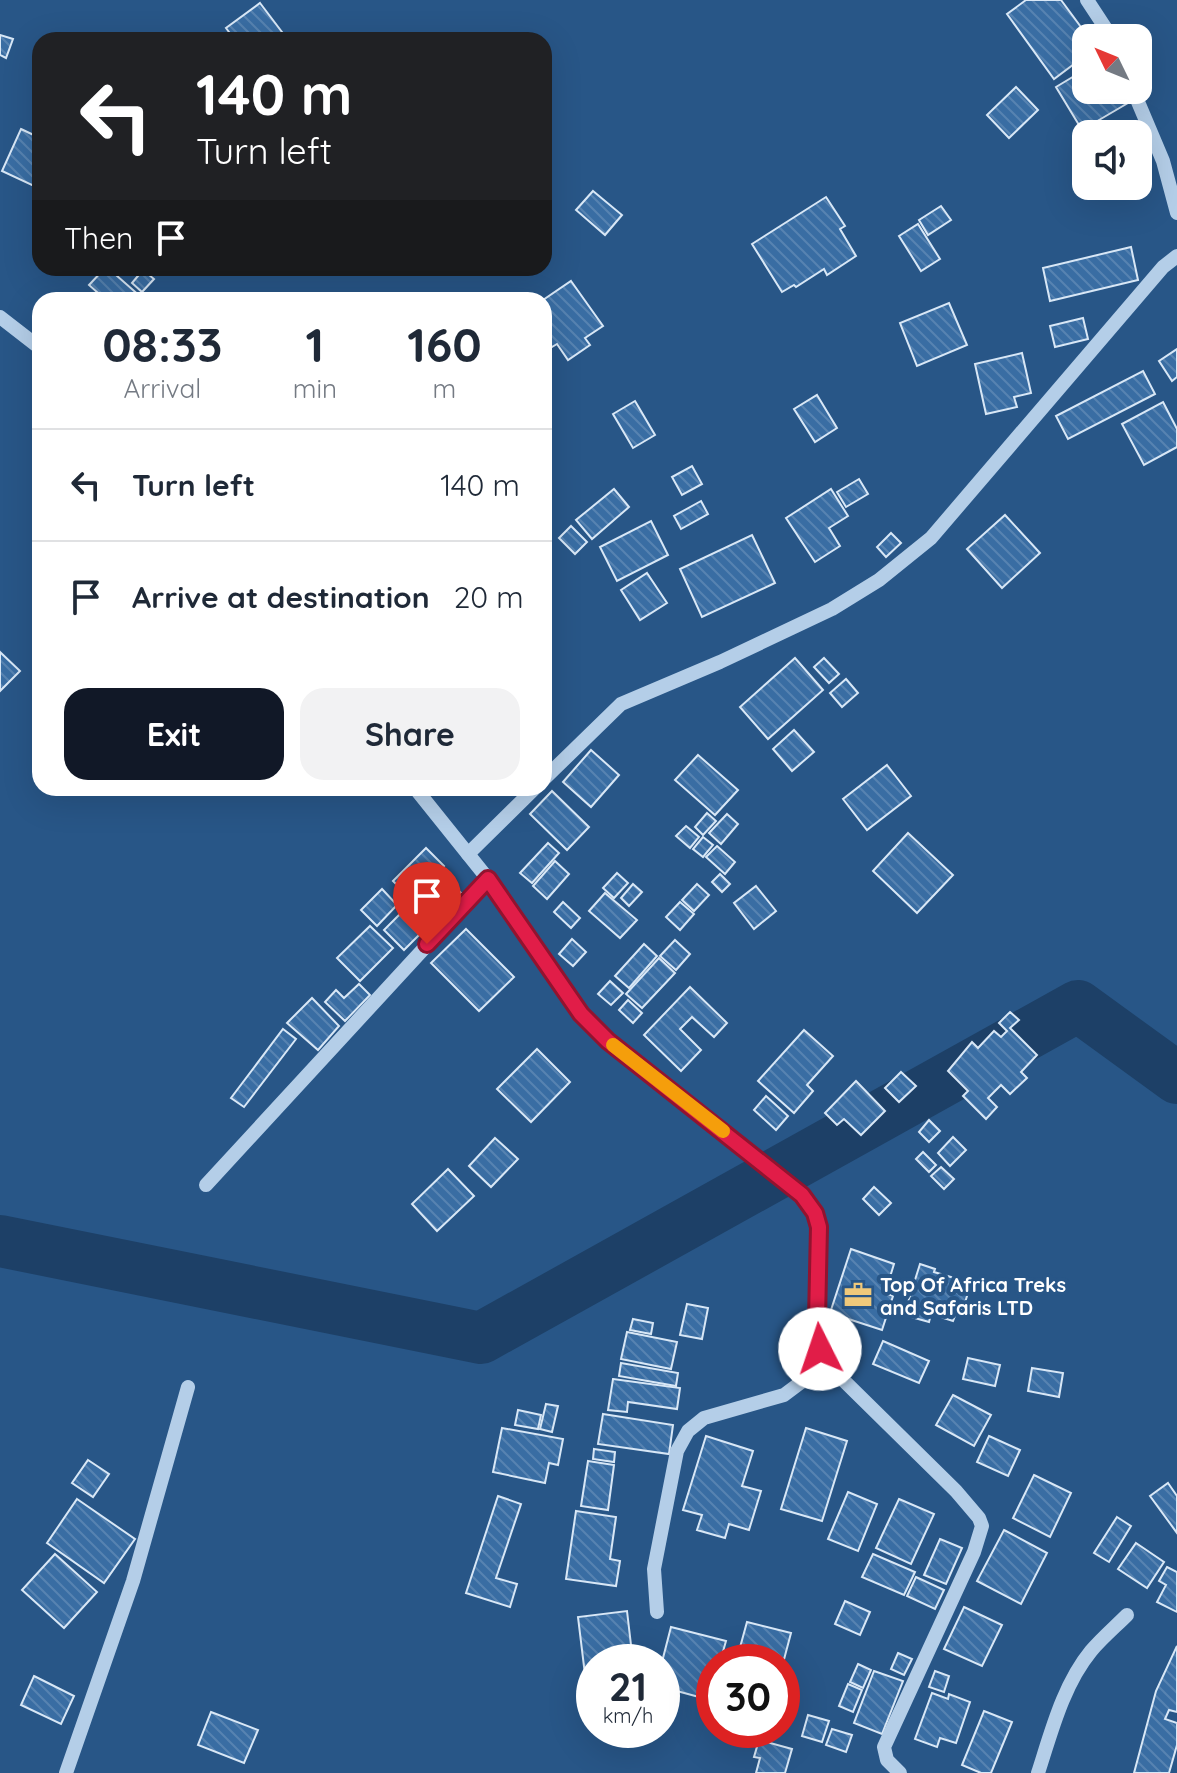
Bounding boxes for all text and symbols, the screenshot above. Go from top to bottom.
north arrow [1072,24,1152,104]
map controls [1072,24,1152,200]
text: 140 m [196,59,352,129]
icon: left [64,64,168,168]
button: sound [1072,120,1152,200]
text: Turn left [196,128,332,173]
icon: arrive [149,216,193,260]
text: Then [64,219,133,257]
text: 08:33 [102,314,223,374]
text: 1 [306,314,324,374]
text: 160 [407,314,482,374]
text: Arrival [123,372,201,405]
text: min [293,372,337,405]
text: m [433,372,456,405]
icon: left [64,463,108,507]
text: Turn left [132,466,255,504]
text: 140 m [440,466,520,504]
icon: arrive [64,575,108,619]
text: Arrive at destination [132,578,430,616]
text: 20 m [454,578,524,616]
button: Exit [64,688,284,780]
button: Share [300,688,520,780]
pin [393,862,461,944]
icon: arrive [405,874,449,918]
place label: Top Of Africa Treks and Safaris LTD [880,1272,1066,1320]
office icon: Top Of Africa Treks and Safaris LTD [843,1280,873,1310]
position arrow [778,1307,862,1391]
speed limit sign: 30 [696,1644,800,1748]
text: 21 [609,1661,647,1711]
text: km/h [603,1703,653,1728]

